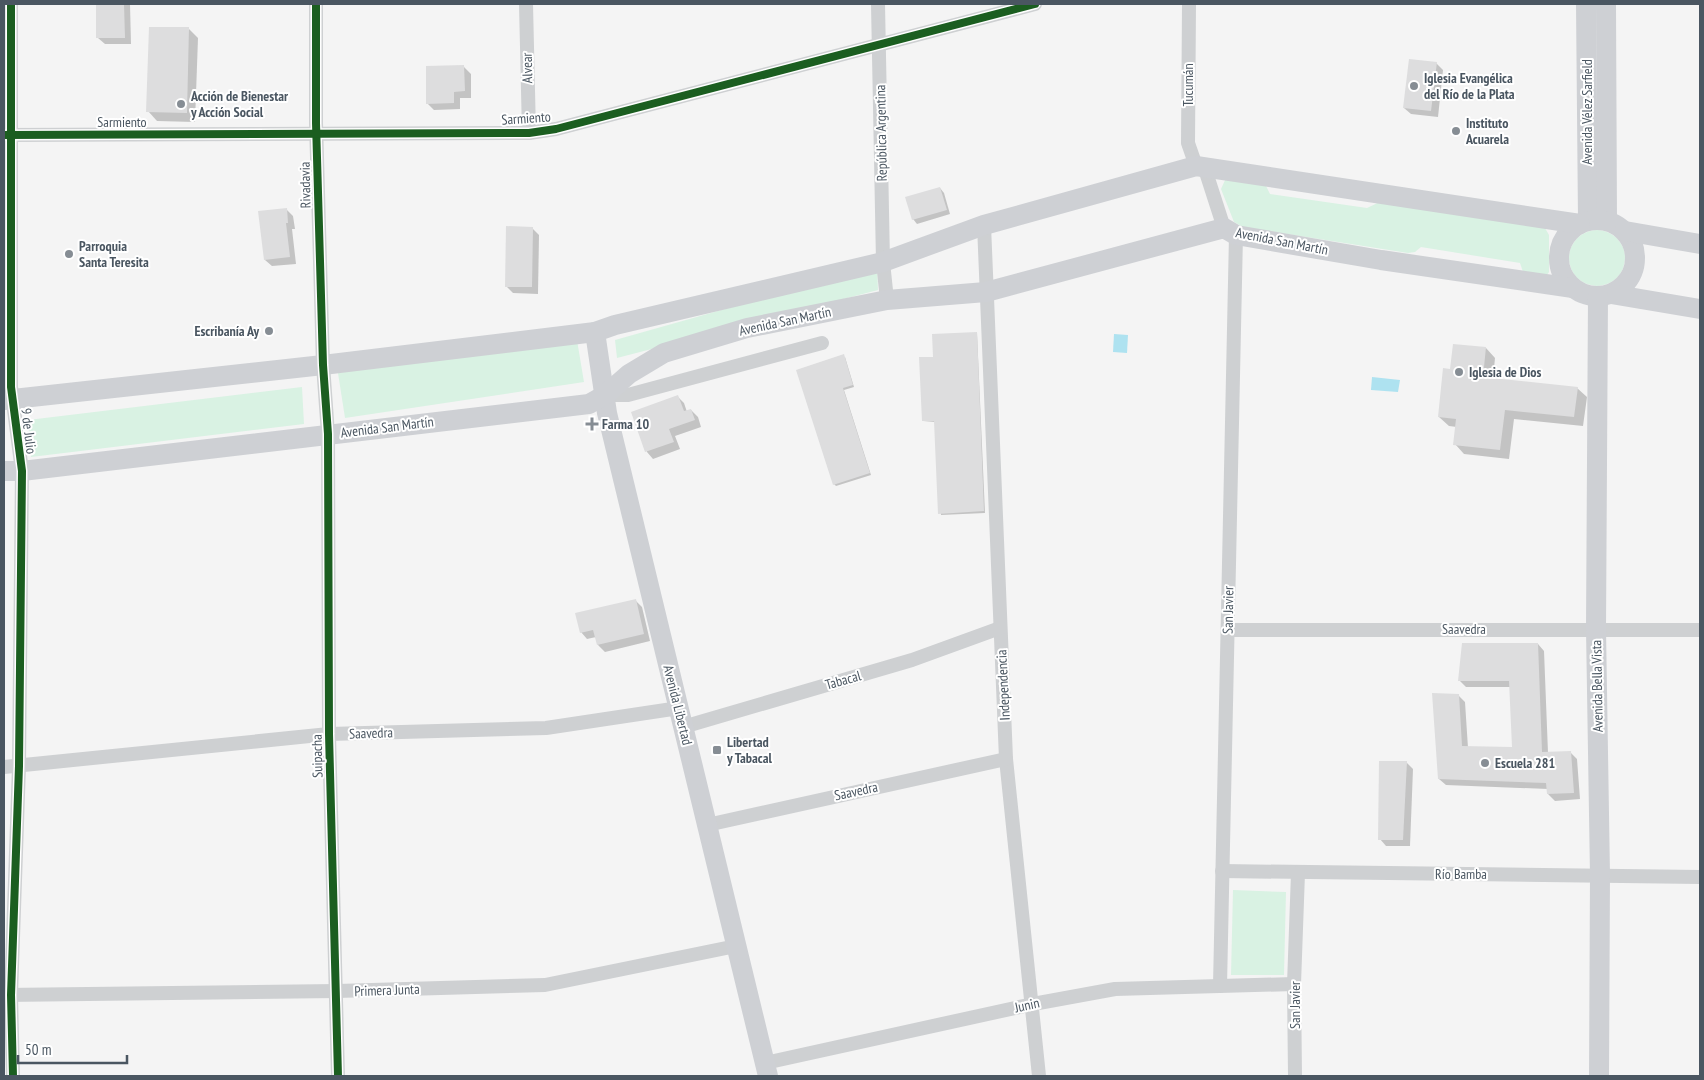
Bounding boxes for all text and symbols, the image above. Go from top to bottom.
street label: Alvear [518,52,536,83]
street label: Avenida Vélez Sarfield [1578,59,1596,165]
street label: Tucumán [1179,63,1197,107]
place label: Iglesia Evangélica del Río de la Plata [1424,69,1515,103]
marker: Iglesia Evangélica del Río de la Plata [1408,80,1420,92]
street label: República Argentina [871,84,891,182]
place label: Acción de Bienestar y Acción Social [190,87,289,121]
marker: Acción de Bienestar y Acción Social [175,98,187,110]
street label: Sarmiento [501,107,551,129]
street label: Sarmiento [97,113,147,131]
place label: Instituto Acuarela [1465,114,1509,148]
marker: Instituto Acuarela [1450,125,1462,137]
street label: Rivadavia [296,162,314,208]
street label: Avenida San Martín [1234,223,1330,259]
place label: Parroquia Santa Teresita [79,237,149,271]
marker: Parroquia Santa Teresita [63,248,75,260]
street label: Avenida San Martín [737,302,833,340]
place label: Escribanía Ay [194,322,259,340]
marker: Escribanía Ay [263,325,275,337]
place label: Iglesia de Dios [1469,363,1542,381]
marker: Iglesia de Dios [1453,366,1465,378]
street label: 9 de Julio [17,407,41,455]
street label: Avenida San Martín [339,412,435,442]
place label: Farma 10 [602,415,649,433]
marker: Farma 10 [586,418,598,430]
street label: San Javier [1219,586,1237,634]
street label: Saavedra [1442,620,1486,638]
street label: Avenida Bella Vista [1587,640,1607,732]
street label: Independencia [992,649,1014,721]
street label: Avenida Libertad [659,663,697,747]
street label: Tabacal [823,666,864,694]
street label: Saavedra [349,723,393,743]
place label: Libertad y Tabacal [726,733,773,767]
street label: Suipacha [308,734,326,778]
marker: Libertad y Tabacal [711,744,723,756]
place label: Escuela 281 [1495,754,1555,772]
marker: Escuela 281 [1479,757,1491,769]
street label: Saavedra [833,778,879,804]
street label: Río Bamba [1435,865,1487,883]
street label: Primera Junta [354,980,420,1000]
street label: San Javier [1286,981,1304,1029]
street label: Junin [1012,994,1041,1017]
scale bar [18,1032,126,1064]
text: 50 m [25,1040,51,1059]

